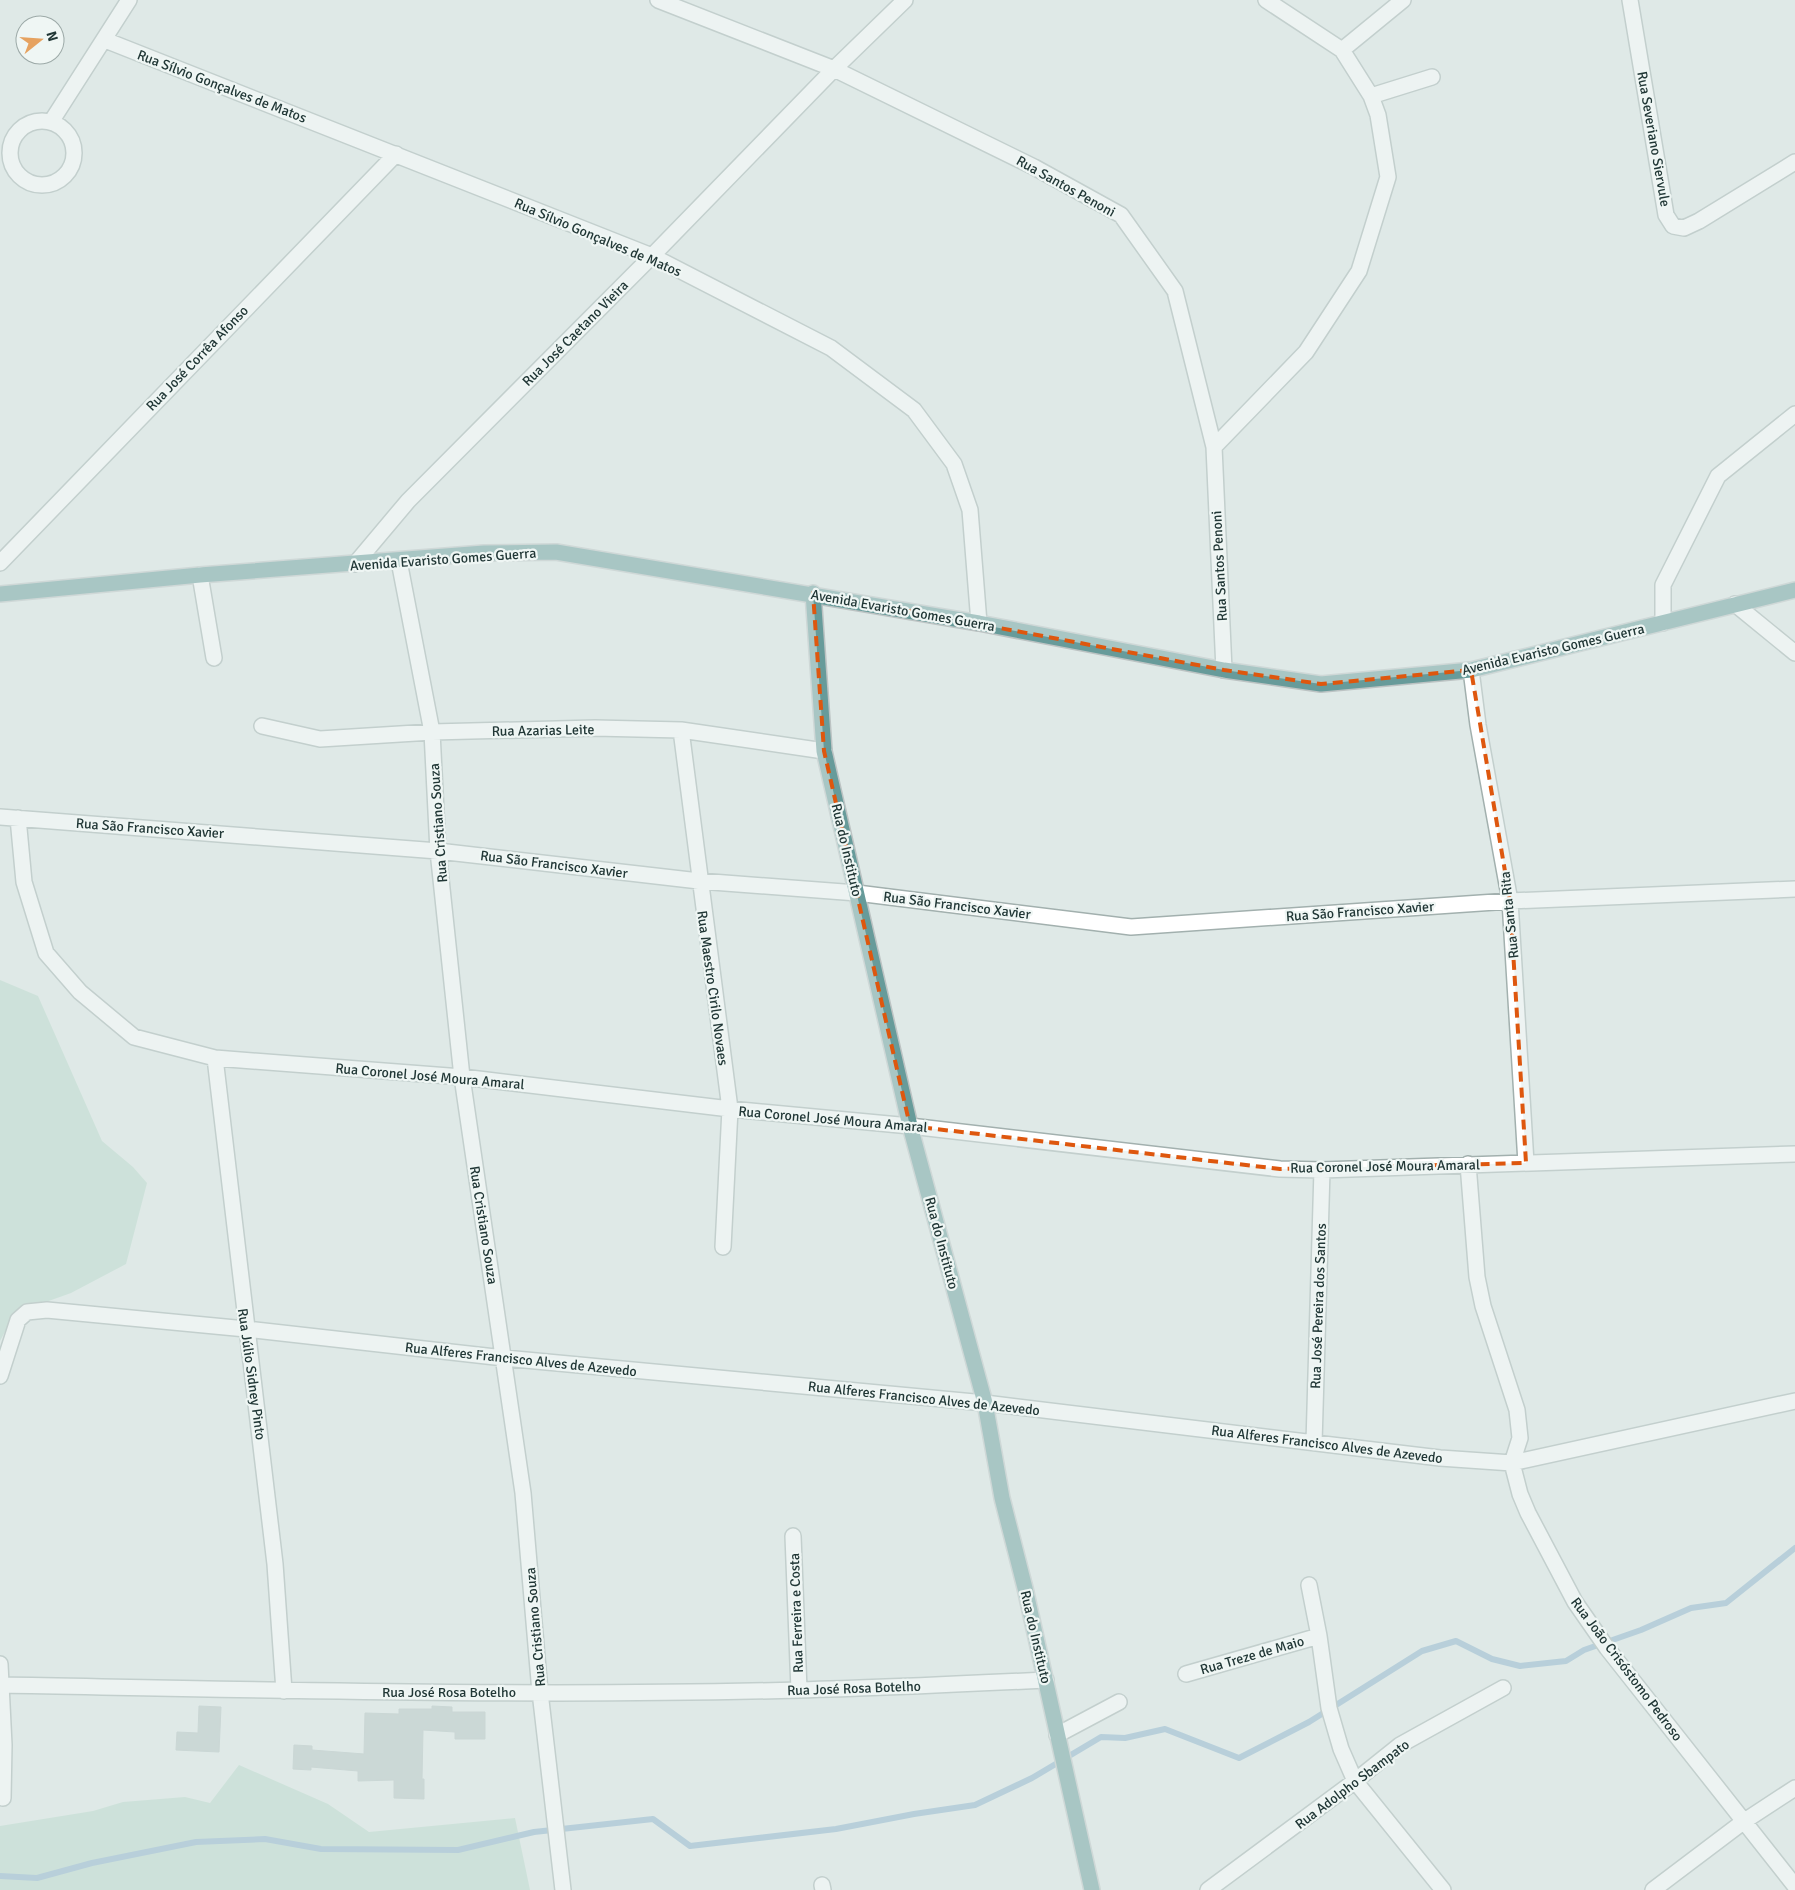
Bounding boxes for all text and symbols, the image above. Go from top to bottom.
north arrow [15,15,65,65]
text: N [42,29,62,43]
street label: Rua Sílvio Gonçalves de Matos [135,46,309,127]
street label: Rua Severiano Siervule [1633,70,1674,208]
street label: Rua Santos Penoni [1013,152,1118,221]
street label: Rua Sílvio Gonçalves de Matos [512,195,684,280]
street label: Rua José Caetano Vieira [519,277,632,390]
street label: Rua José Corrêa Afonso [143,302,252,415]
street label: Rua Santos Penoni [1208,510,1231,622]
street label: Avenida Evaristo Gomes Guerra [349,545,537,574]
street label: Avenida Evaristo Gomes Guerra [809,586,996,635]
street label: Avenida Evaristo Gomes Guerra [1460,620,1646,679]
street label: Rua Azarias Leite [491,721,595,740]
street label: Rua Cristiano Souza [426,763,451,883]
street label: Rua do Instituto [828,802,865,898]
street label: Rua São Francisco Xavier [75,815,225,842]
street label: Rua São Francisco Xavier [479,847,630,882]
street label: Rua Santa Rita [1496,870,1523,959]
street label: Rua São Francisco Xavier [882,888,1033,923]
street label: Rua São Francisco Xavier [1285,898,1436,925]
street label: Rua Maestro Cirilo Novaes [693,909,732,1067]
street label: Rua Coronel José Moura Amaral [335,1060,525,1093]
street label: Rua Coronel José Moura Amaral [738,1103,928,1136]
street label: Rua Coronel José Moura Amaral [1290,1156,1480,1177]
street label: Rua Cristiano Souza [466,1165,501,1286]
street label: Rua do Instituto [921,1195,962,1291]
street label: Rua José Pereira dos Santos [1307,1223,1330,1389]
street label: Rua Júlio Sidney Pinto [234,1307,269,1441]
street label: Rua Alferes Francisco Alves de Azevedo [404,1339,638,1380]
street label: Rua Alferes Francisco Alves de Azevedo [807,1378,1041,1419]
street label: Rua Alferes Francisco Alves de Azevedo [1210,1422,1444,1467]
street label: Rua Ferreira e Costa [786,1553,807,1673]
street label: Rua Cristiano Souza [522,1567,549,1687]
street label: Rua do Instituto [1017,1589,1054,1685]
street label: Rua João Crisóstomo Pedroso [1567,1594,1686,1744]
street label: Rua Treze de Maio [1198,1633,1306,1678]
street label: Rua José Rosa Botelho [787,1678,921,1699]
street label: Rua José Rosa Botelho [382,1684,516,1701]
street label: Rua Adolpho Sbampato [1292,1736,1413,1833]

